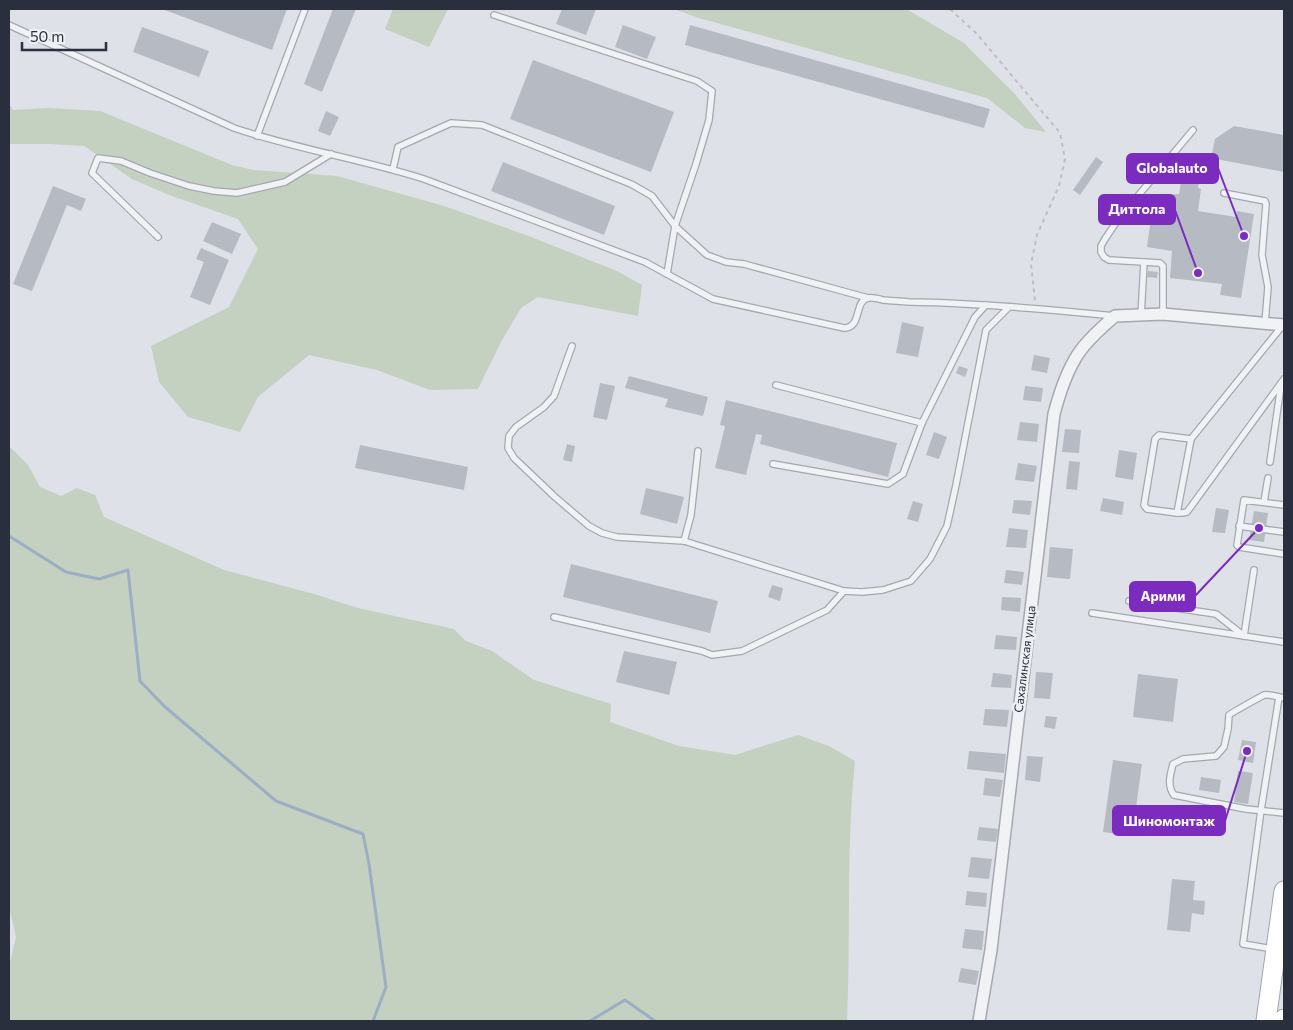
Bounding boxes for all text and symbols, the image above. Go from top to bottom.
scale bar [22,20,106,52]
text: 50 m [30,27,64,45]
callout: Globalauto [1127,154,1218,183]
text: Globalauto [1136,159,1208,176]
callout: Диттола [1099,195,1175,224]
text: Диттола [1109,200,1165,217]
callout: Арими [1130,582,1195,611]
text: Арими [1141,587,1186,604]
street label: Сахалинская улица [1010,605,1038,713]
callout: Шиномонтаж [1113,806,1225,835]
text: Шиномонтаж [1123,812,1215,829]

